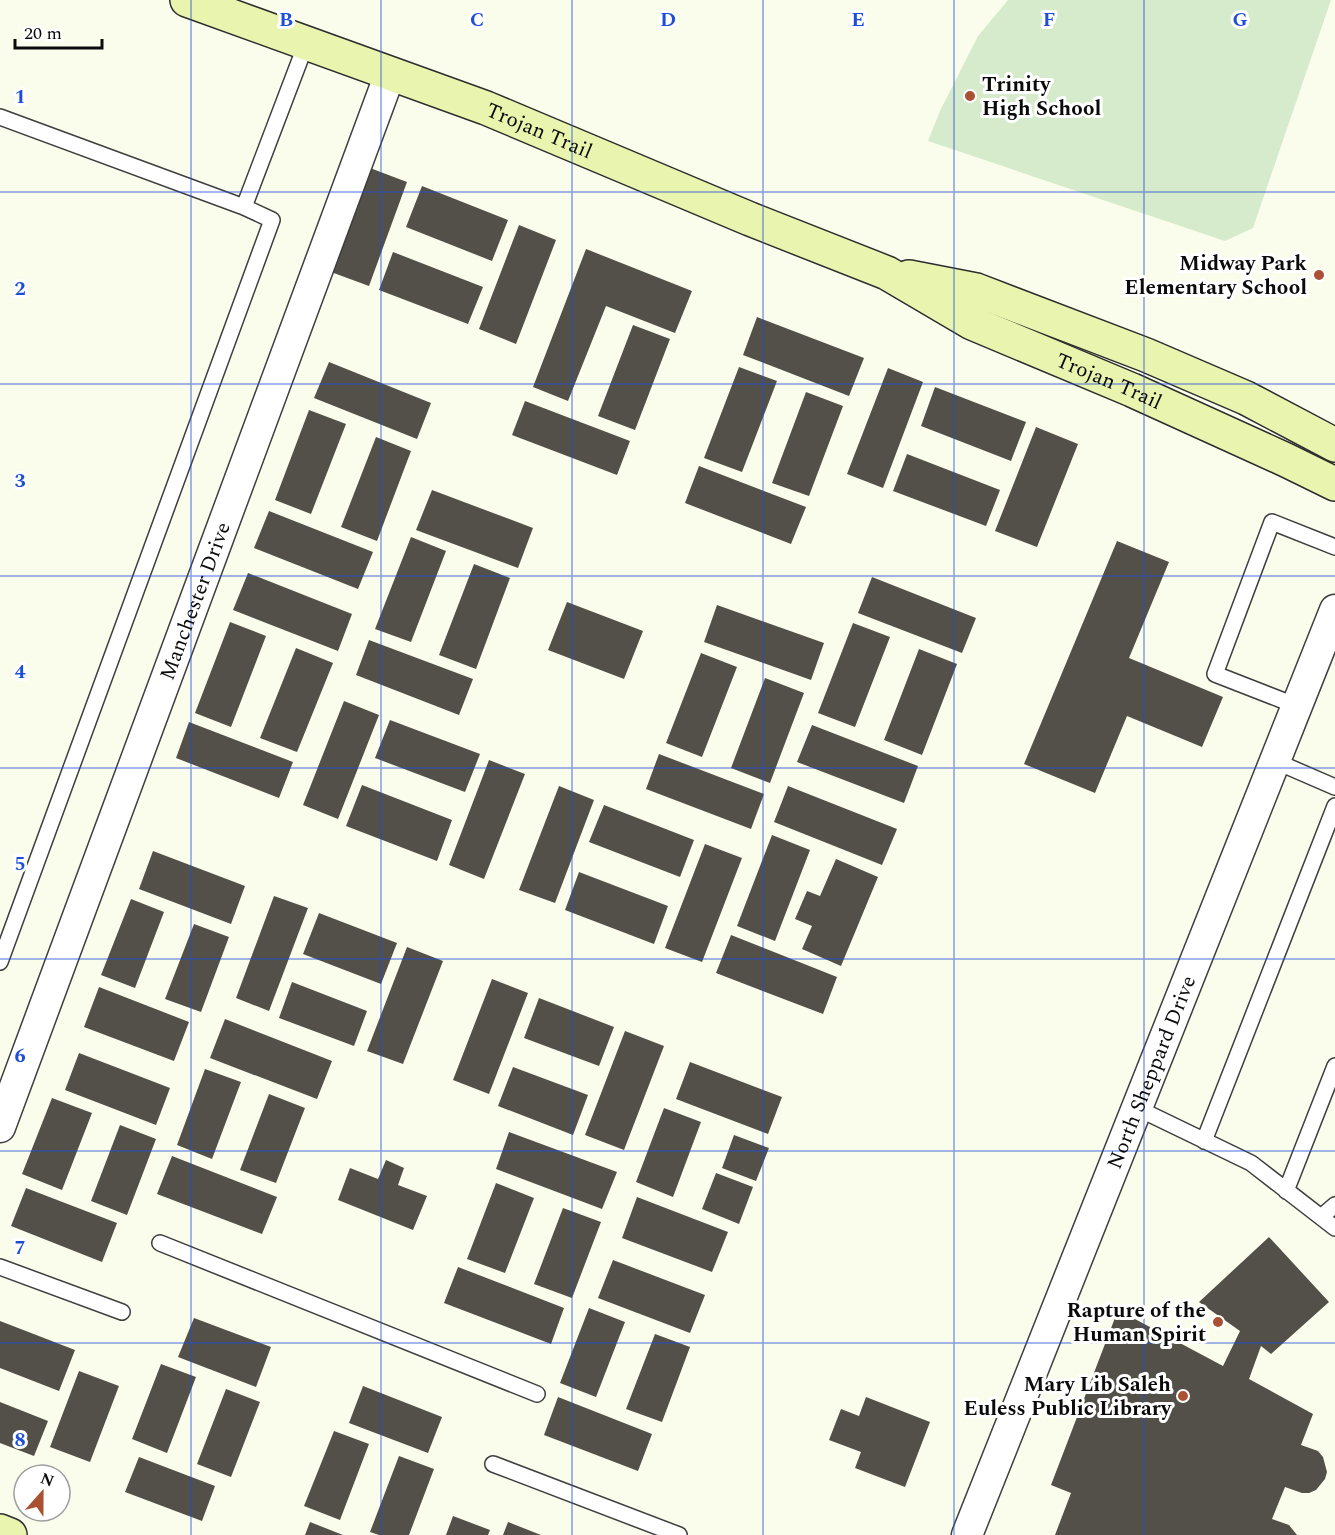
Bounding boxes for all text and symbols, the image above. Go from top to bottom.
text: B [279,5,293,35]
text: C [470,5,484,35]
text: D [660,5,676,35]
text: E [851,5,865,35]
text: F [1043,5,1055,35]
text: G [1232,5,1248,35]
scale bar [15,12,102,50]
text: 20 m [24,20,62,47]
place label: Trinity High School [982,69,1102,125]
text: 1 [14,82,26,112]
marker: Trinity High School [963,89,977,103]
street label: Trojan Trail [481,95,597,168]
place label: Midway Park Elementary School [1124,248,1307,304]
marker: Midway Park Elementary School [1312,268,1326,282]
text: 2 [14,274,26,304]
street label: Trojan Trail [1051,345,1167,419]
text: 3 [14,466,26,496]
street label: Manchester Drive [152,518,240,685]
text: 4 [14,657,26,687]
text: 5 [14,849,26,879]
street label: North Sheppard Drive [1099,971,1205,1174]
text: 6 [14,1041,26,1071]
text: 7 [14,1233,26,1263]
place label: Rapture of the Human Spirit [1066,1295,1206,1351]
marker: Rapture of the Human Spirit [1211,1315,1225,1329]
place label: Mary Lib Saleh Euless Public Library [964,1369,1172,1425]
marker: Mary Lib Saleh Euless Public Library [1176,1389,1190,1403]
text: 8 [14,1425,26,1455]
north arrow [12,1463,72,1523]
text: N [37,1466,57,1493]

